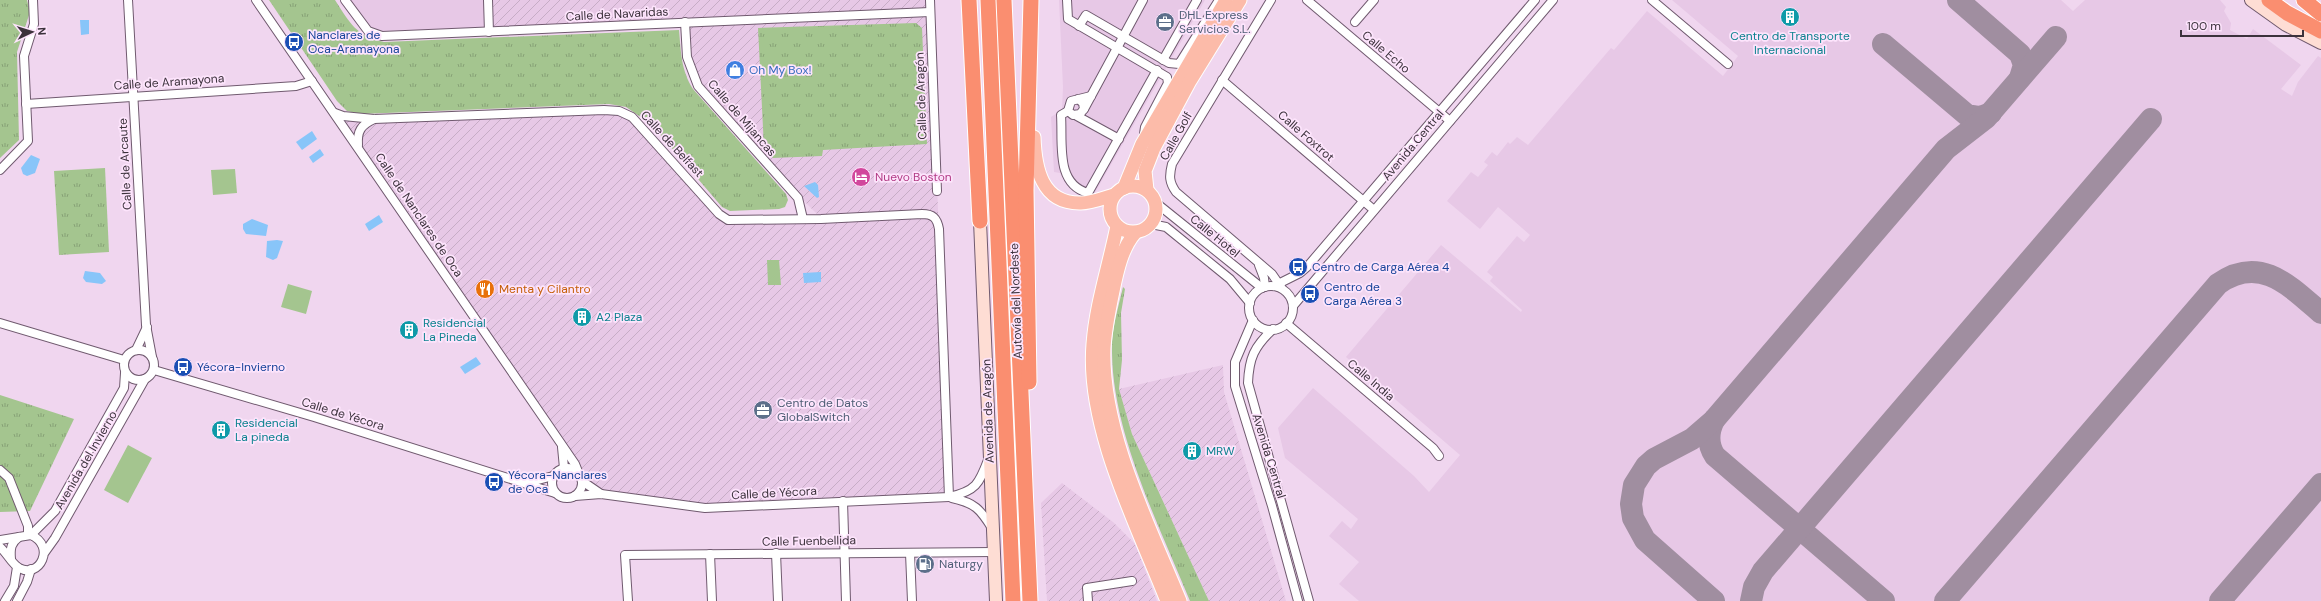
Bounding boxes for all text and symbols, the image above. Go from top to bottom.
street label: Calle de Navaridas [565,3,669,25]
building icon: Centro de Transporte Internacional [1779,6,1801,28]
place label: DHL Express Servicios S.L. [1179,7,1251,37]
office icon: DHL Express Servicios S.L. [1154,11,1176,33]
north arrow [12,12,52,52]
scale bar [2181,12,2303,38]
text: 100 m [2187,18,2221,34]
text: N [35,27,49,36]
place label: Nanclares de Oca-Aramayona [308,27,399,57]
street label: Calle Echo [1359,27,1413,77]
place label: Centro de Transporte Internacional [1730,28,1850,58]
bus stop icon: Nanclares de Oca-Aramayona [283,31,305,53]
street label: Calle de Aragón [911,52,931,140]
shop icon: Oh My Box! [724,59,746,81]
place label: Oh My Box! [749,62,811,78]
street label: Calle de Aramayona [113,70,225,94]
street label: Calle de Mijancas [704,76,780,160]
street label: Avenida Central [1379,106,1447,184]
street label: Calle de Belfast [637,107,707,181]
street label: Calle Foxtrot [1274,107,1338,165]
street label: Calle Golf [1156,109,1196,163]
street label: Calle de Arcaute [115,118,135,210]
street label: Calle de Nanclares de Oca [371,150,467,280]
hotel icon: Nuevo Boston [850,166,872,188]
place label: Nuevo Boston [875,169,952,185]
street label: Calle Hotel [1187,211,1243,261]
street label: Autovía del Nordeste [1006,243,1026,359]
bus stop icon: Centro de Carga Aérea 4 [1287,256,1309,278]
place label: Centro de Carga Aérea 4 [1312,259,1449,275]
restaurant icon: Menta y Cilantro [474,278,496,300]
place label: Centro de Carga Aérea 3 [1324,279,1402,309]
place label: Menta y Cilantro [499,281,591,297]
bus stop icon: Centro de Carga Aérea 3 [1299,283,1321,305]
building icon: A2 Plaza [571,306,593,328]
place label: A2 Plaza [596,309,642,325]
place label: Residencial La Pineda [423,315,486,345]
building icon: Residencial La Pineda [398,319,420,341]
bus stop icon: Yécora-Invierno [172,356,194,378]
street label: Calle India [1344,356,1398,404]
place label: Yécora-Invierno [197,359,285,375]
street label: Avenida de Aragón [978,359,998,463]
street label: Calle de Yécora [300,394,386,434]
place label: Centro de Datos GlobalSwitch [777,395,868,425]
office icon: Centro de Datos GlobalSwitch [752,399,774,421]
street label: Avenida del Invierno [51,408,121,512]
street label: Avenida Central [1249,412,1289,500]
place label: Residencial La pineda [235,415,298,445]
building icon: Residencial La pineda [210,419,232,441]
building icon: MRW [1181,440,1203,462]
place label: MRW [1206,443,1235,459]
place label: Yécora-Nanclares de Oca [508,467,607,497]
bus stop icon: Yécora-Nanclares de Oca [483,471,505,493]
street label: Calle de Yécora [731,483,817,503]
street label: Calle Fuenbellida [762,532,856,550]
fuel station icon: Naturgy [914,553,936,575]
place label: Naturgy [939,556,983,572]

